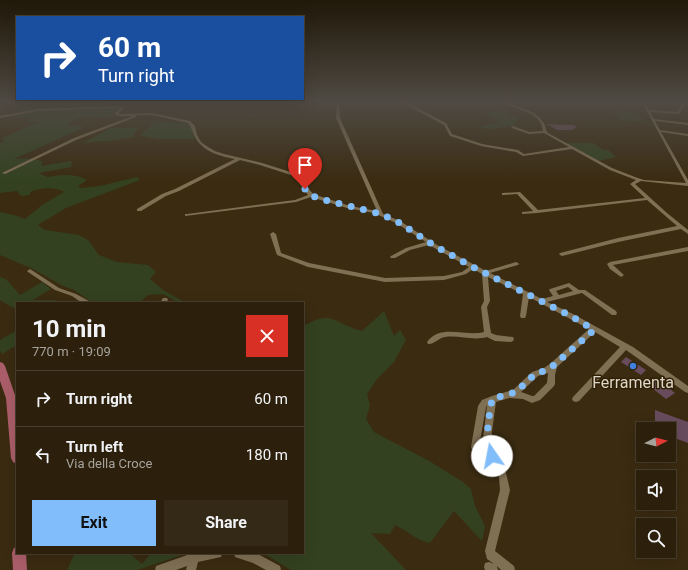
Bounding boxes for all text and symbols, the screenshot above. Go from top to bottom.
text: 60 m [98,31,161,64]
icon: right [32,32,84,84]
text: Turn right [98,65,175,86]
pin [288,148,322,189]
icon: arrive [294,154,316,176]
text: 10 min [32,315,106,343]
button: close [246,315,288,357]
text: 770 m · 19:09 [32,344,111,359]
marker: Ferramenta [628,361,638,371]
place label: Ferramenta [592,373,674,392]
icon: right [32,388,54,410]
text: Turn right [66,390,132,408]
text: 60 m [254,390,288,408]
north arrow [636,422,676,462]
map controls [636,422,676,558]
position arrow [471,435,513,477]
text: Turn left [66,438,123,456]
icon: left [32,444,54,466]
text: 180 m [246,446,288,464]
text: Via della Croce [66,456,152,471]
button: sound [636,470,676,510]
button: Exit [32,500,156,546]
button: Share [164,500,288,546]
button: search [636,518,676,558]

